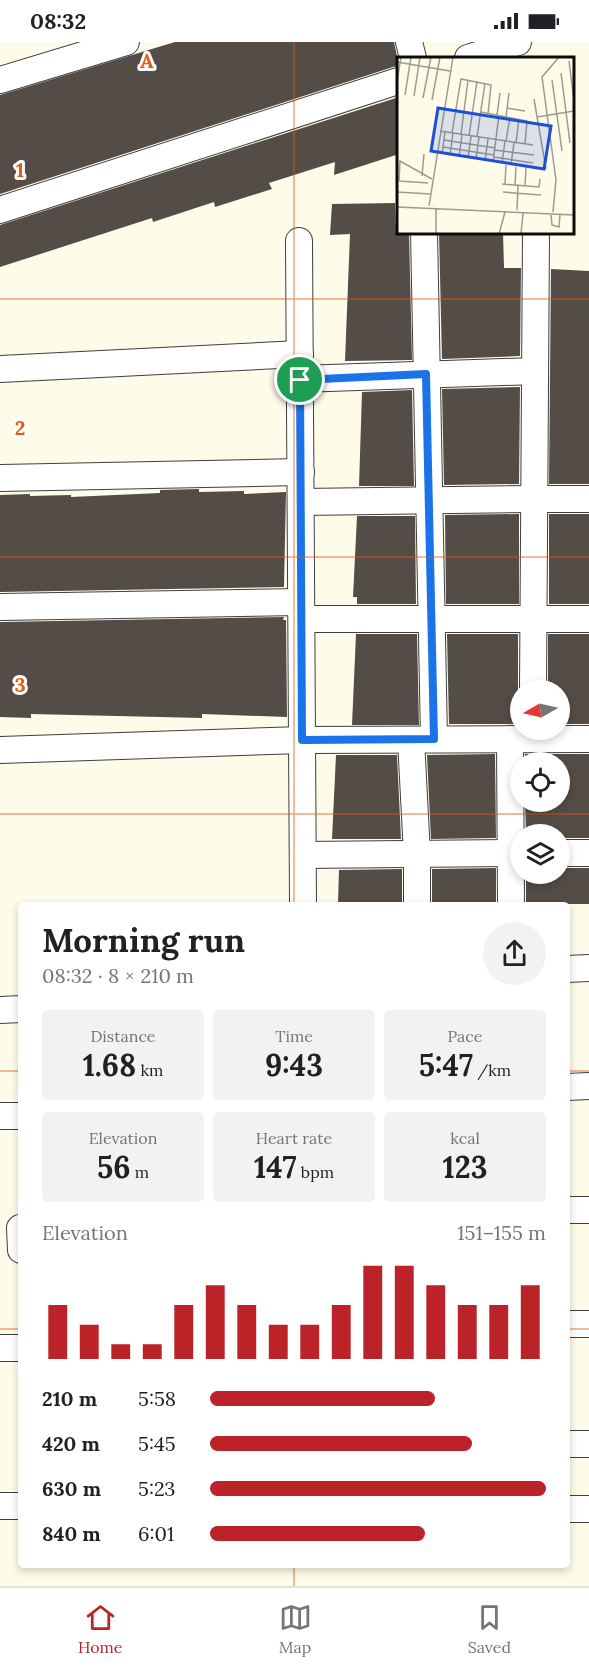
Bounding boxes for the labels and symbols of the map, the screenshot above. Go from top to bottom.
text: A [140,48,154,73]
inset map [397,57,574,234]
text: 1 [16,157,24,182]
pin [274,354,325,405]
text: 2 [15,415,25,440]
text: 3 [14,672,26,697]
north arrow [510,680,570,740]

